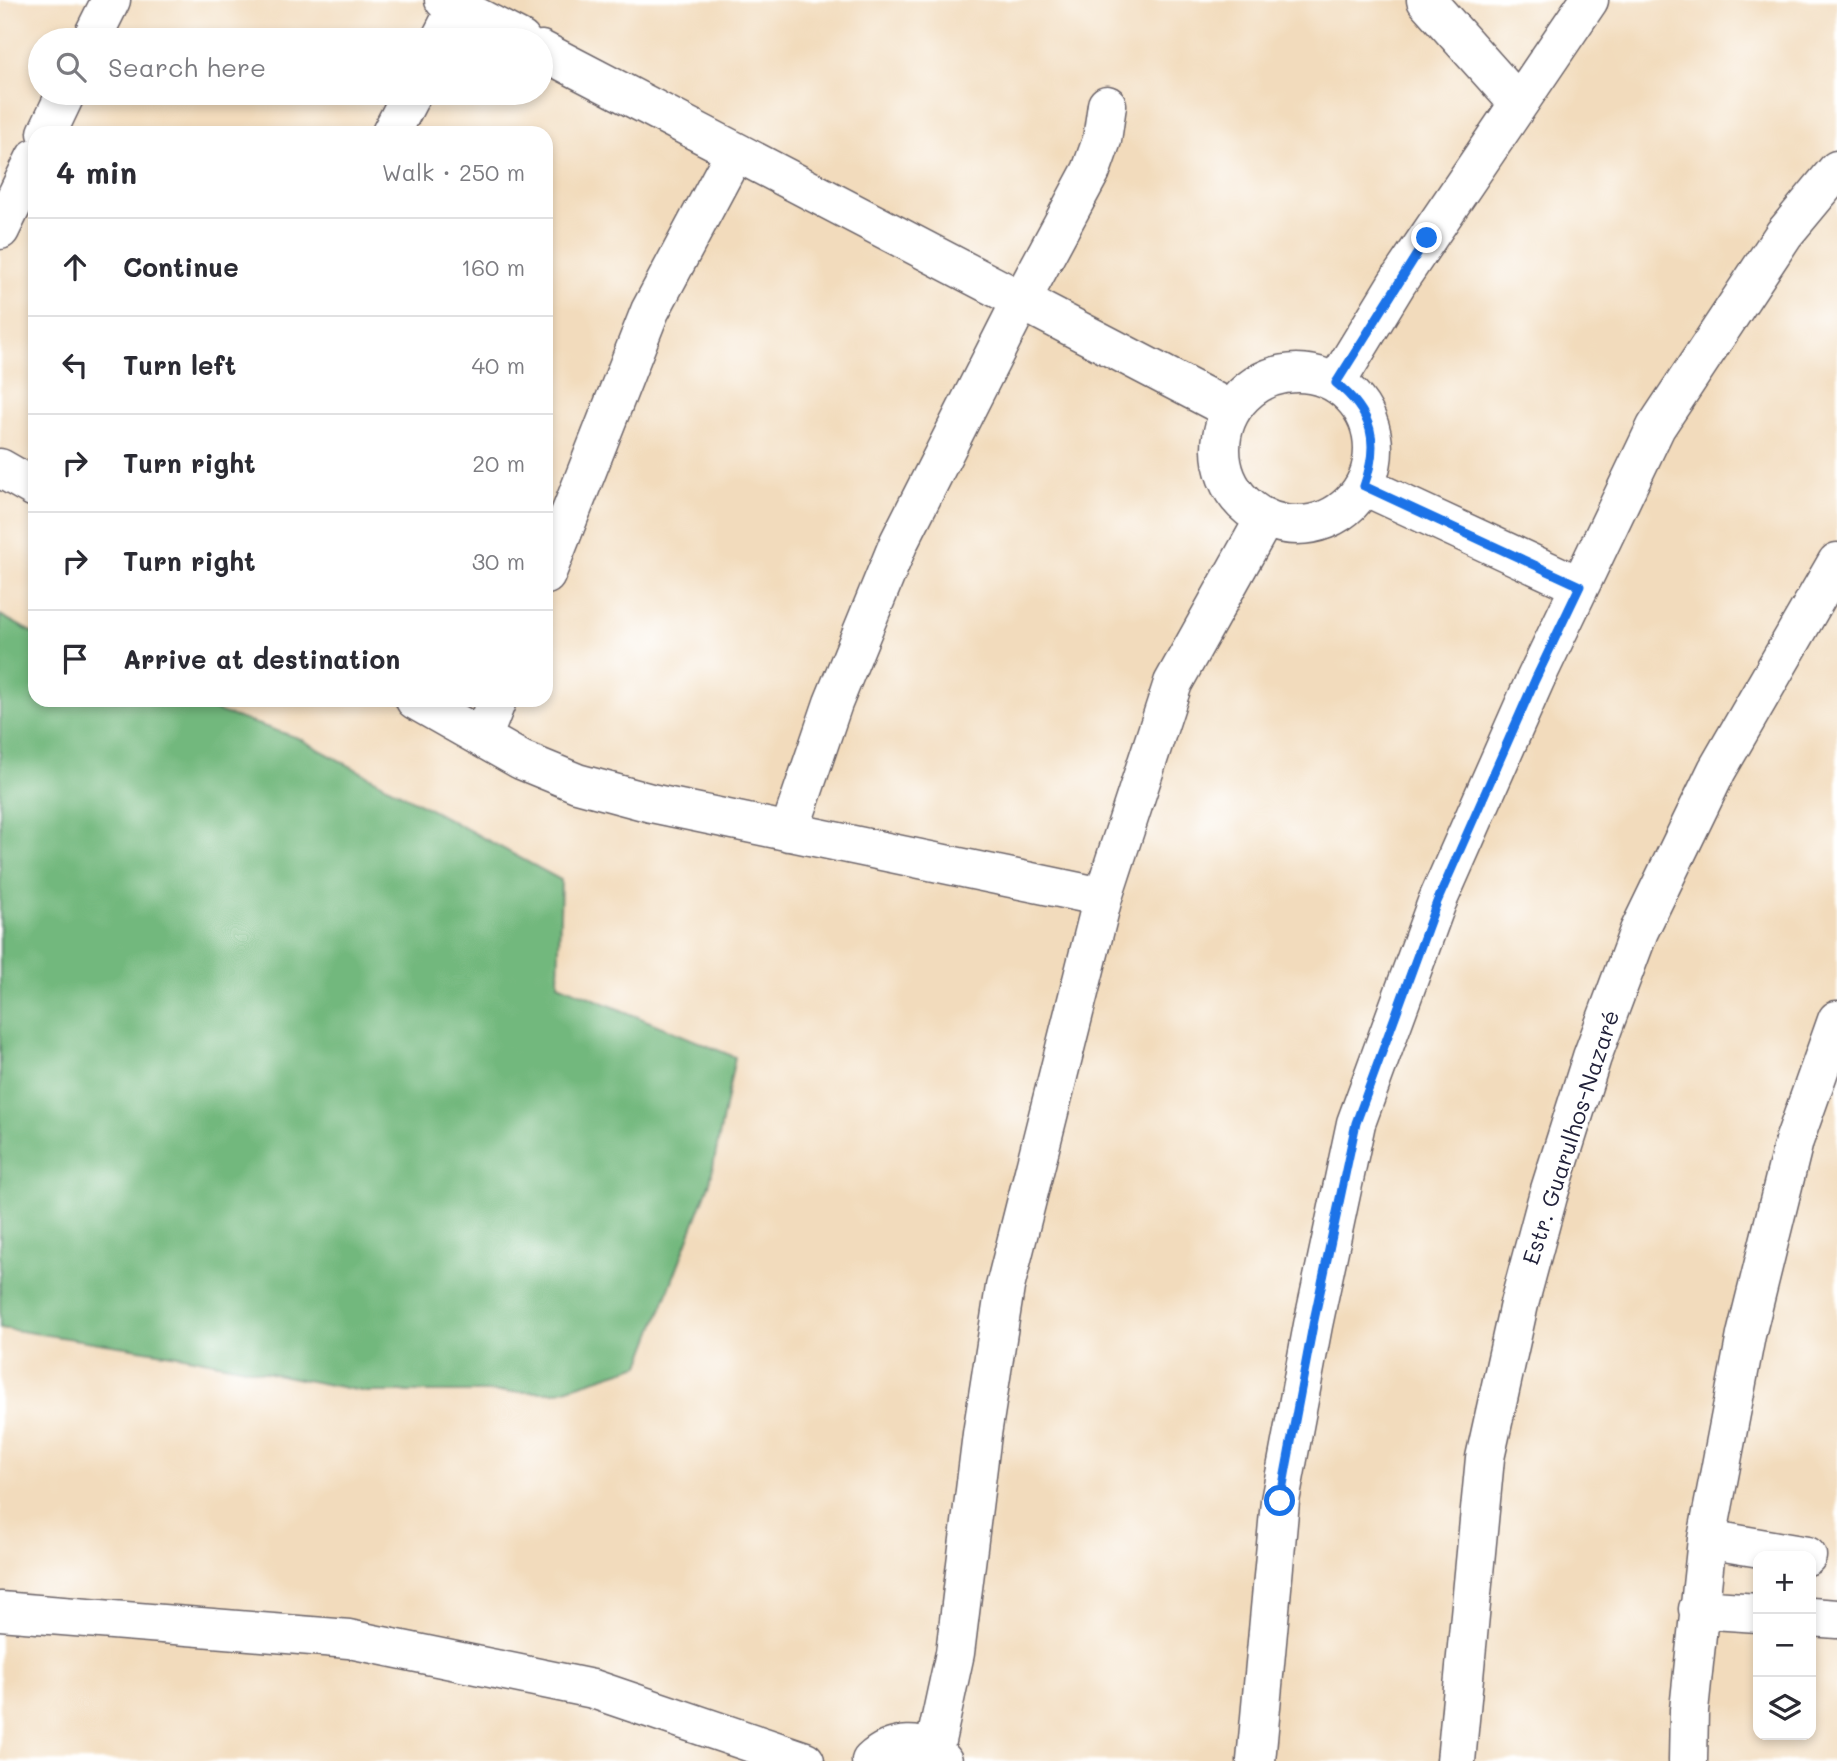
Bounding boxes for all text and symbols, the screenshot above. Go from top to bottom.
search box [28,28,553,105]
icon: search [52,48,90,86]
text: Search here [108,50,266,84]
text: 4 min [56,152,137,192]
text: Walk · 250 m [382,157,525,187]
route end [1411,222,1442,253]
icon: ahead [56,248,94,286]
text: Continue [123,250,239,284]
text: 160 m [461,252,525,282]
icon: left [56,346,94,384]
text: Turn left [123,348,236,382]
text: 40 m [472,350,525,380]
icon: right [56,444,94,482]
text: Turn right [123,446,256,480]
text: 20 m [472,448,525,478]
icon: right [56,542,94,580]
text: Turn right [123,544,256,578]
text: 30 m [472,546,525,576]
icon: arrive [56,640,94,678]
text: Arrive at destination [123,642,400,676]
street label: Estr. Guarulhos-Nazaré [1515,1006,1625,1268]
route start [1264,1485,1295,1516]
map controls [1753,1551,1816,1740]
button: + [1753,1551,1816,1614]
button: − [1753,1614,1816,1677]
button: layers [1753,1677,1816,1740]

